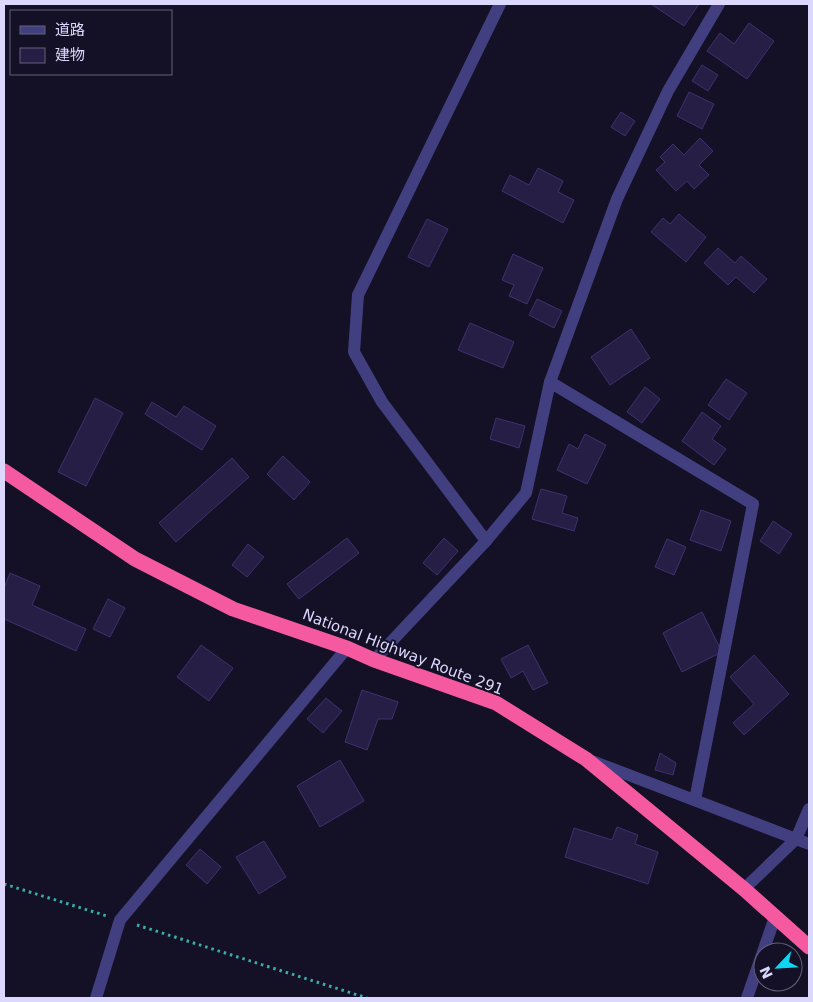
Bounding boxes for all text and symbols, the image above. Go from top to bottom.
legend [10,10,172,75]
text: 道路 [55,21,85,39]
text: 建物 [55,46,85,64]
street label: National Highway Route 291 [300,605,506,699]
north arrow [753,942,803,992]
text: N [756,964,776,981]

